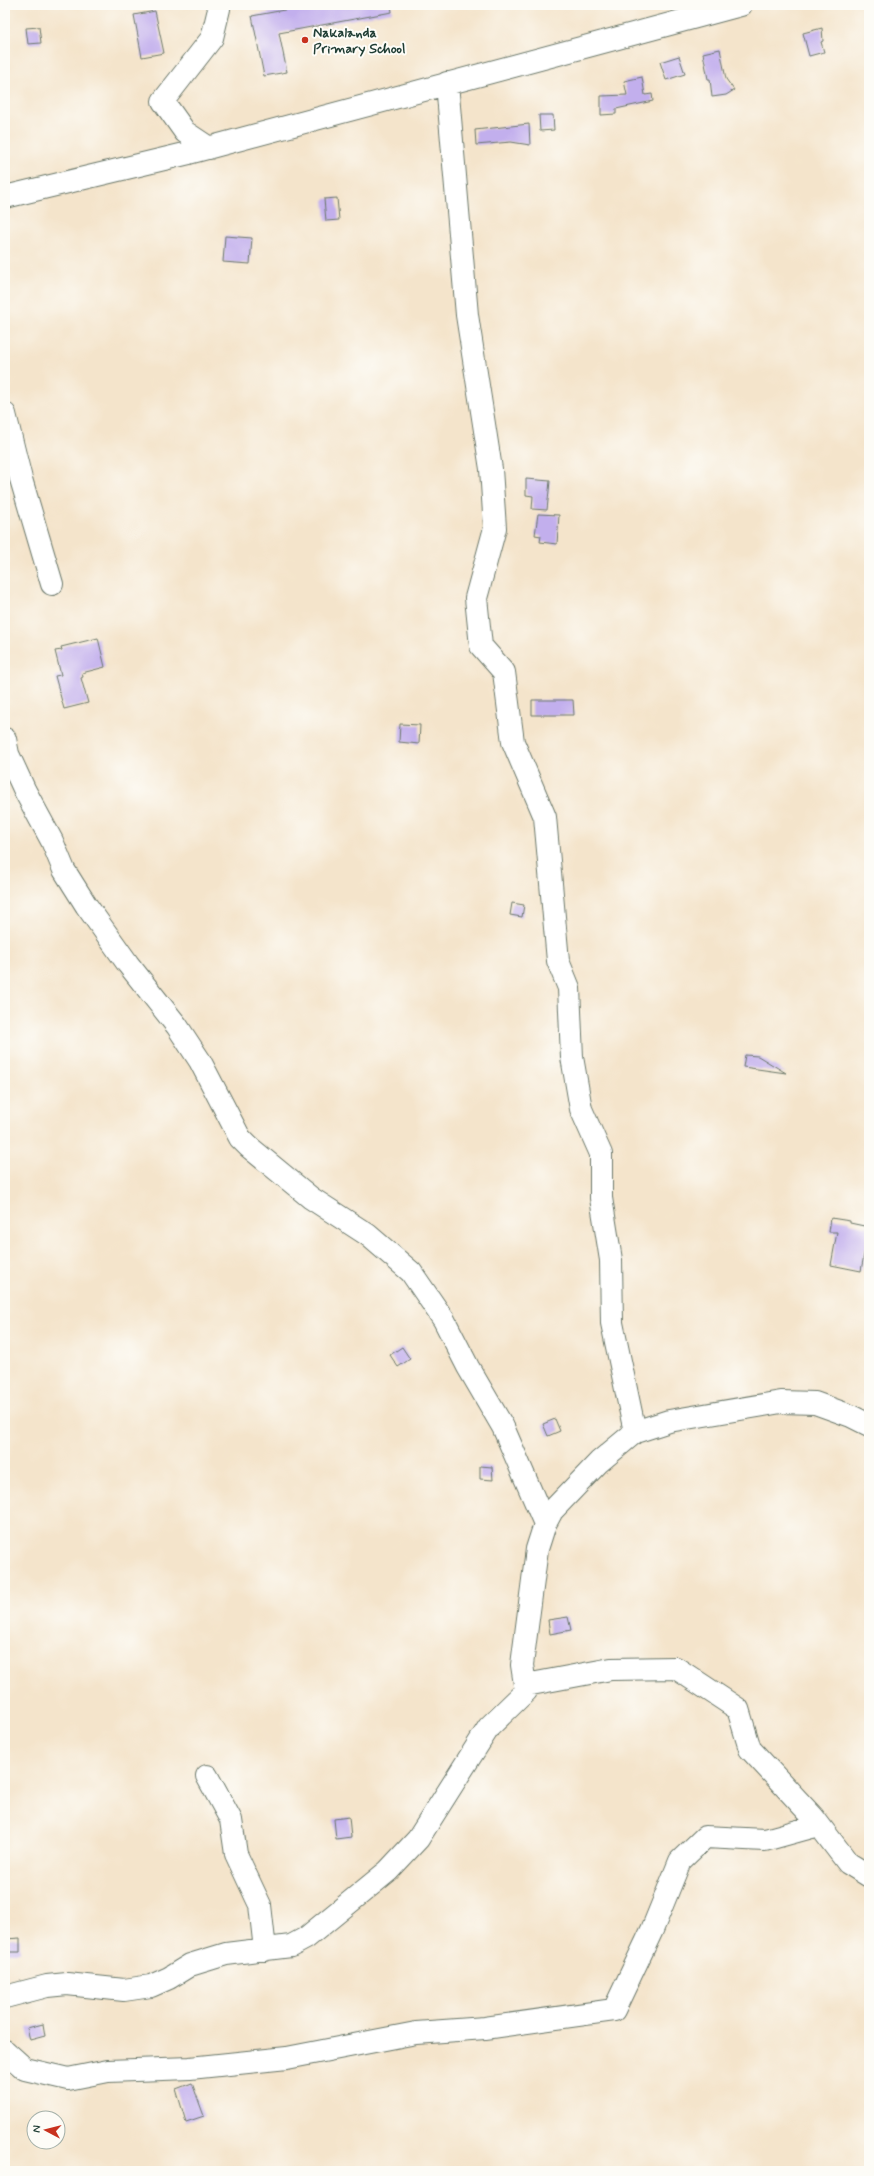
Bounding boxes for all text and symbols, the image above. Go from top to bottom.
place label: Nakalanda Primary School [313,24,406,58]
marker: Nakalanda Primary School [300,35,310,45]
north arrow [26,2110,66,2150]
text: N [30,2124,44,2133]

